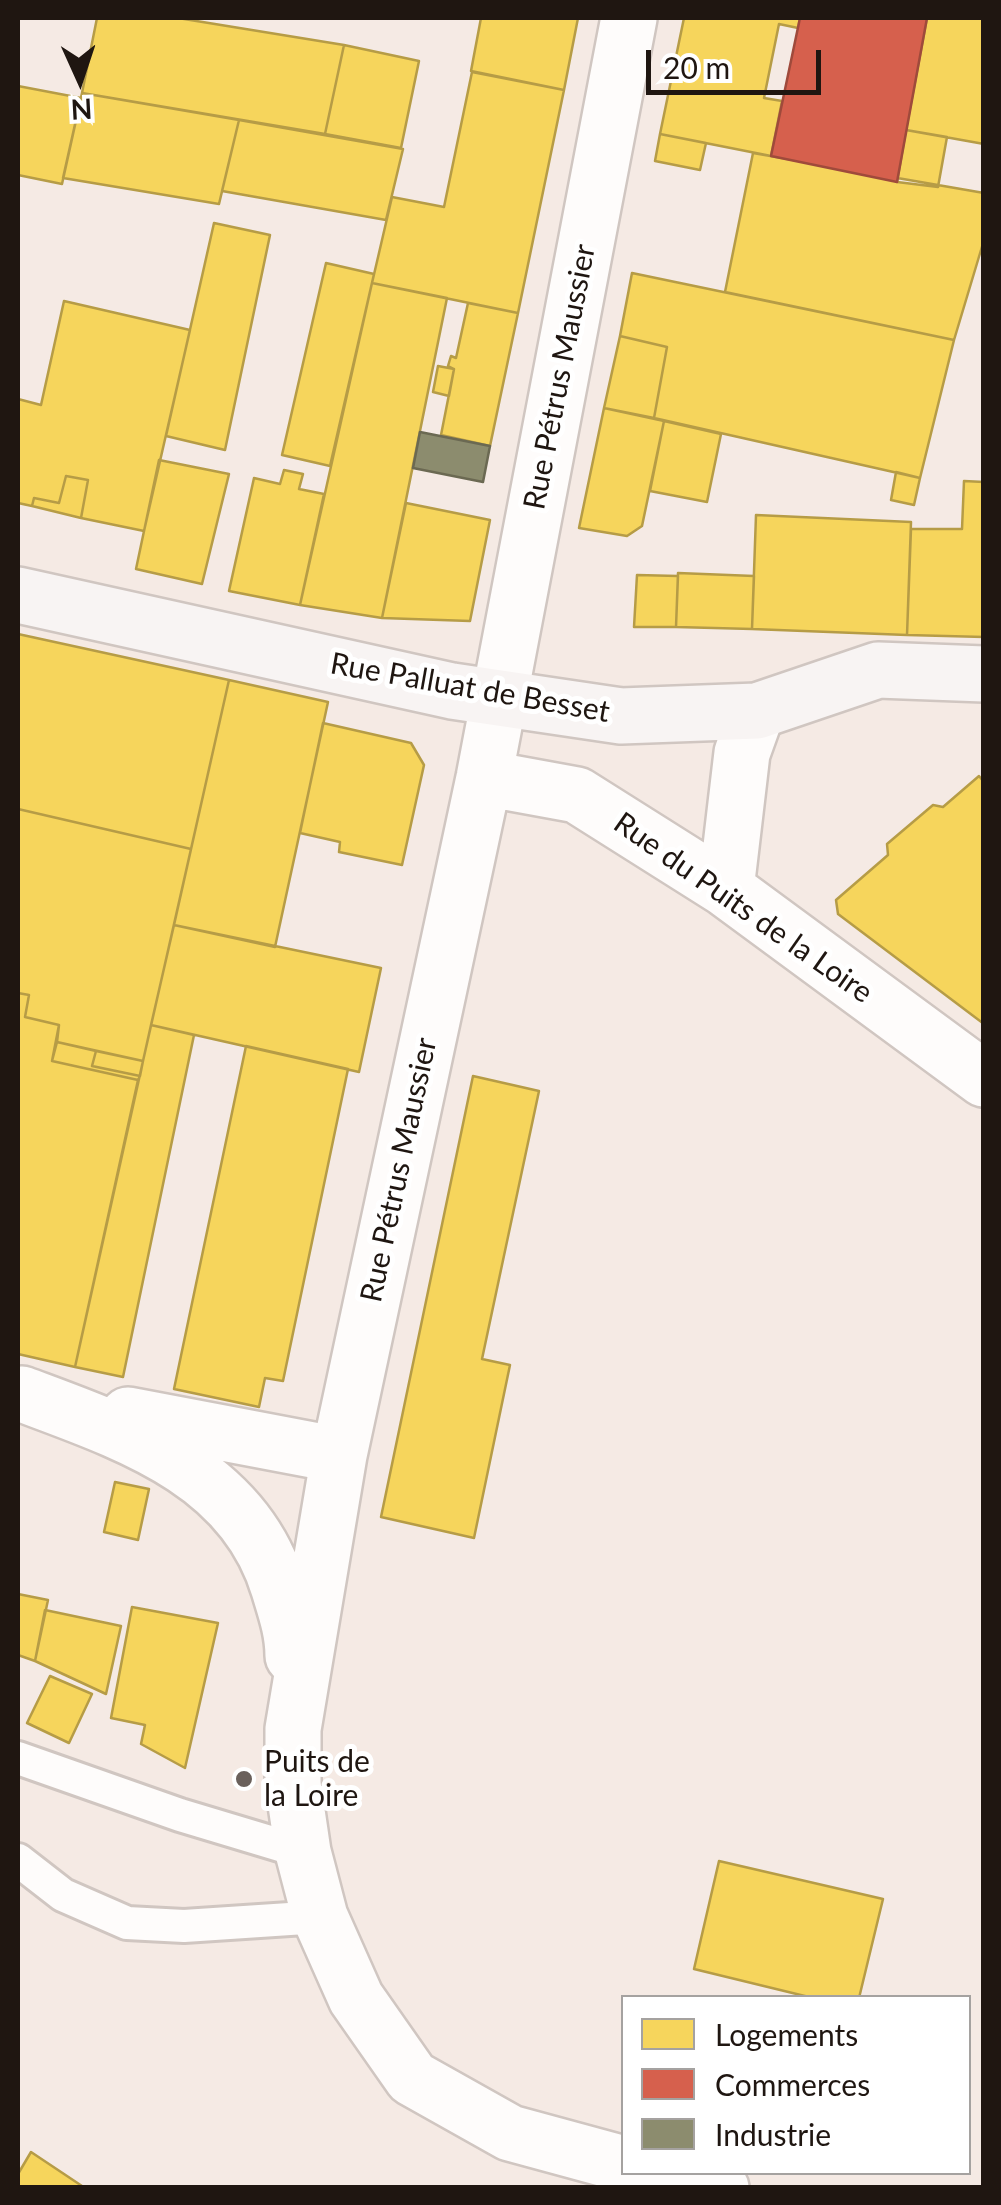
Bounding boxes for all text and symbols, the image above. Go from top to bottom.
north arrow [30,30,130,130]
scale bar [651,30,826,92]
text: 20 m [663,49,730,85]
text: N [70,92,93,127]
street label: Rue Pétrus Maussier [517,241,603,513]
street label: Rue Palluat de Besset [328,646,612,730]
street label: Rue du Puits de la Loire [607,805,879,1011]
street label: Rue Pétrus Maussier [353,1034,445,1306]
place label: Puits de la Loire [264,1744,370,1814]
marker: Puits de la Loire [233,1768,255,1790]
legend [621,1995,971,2175]
text: Logements [715,2016,858,2052]
text: Commerces [715,2066,870,2102]
text: Industrie [715,2116,831,2152]

